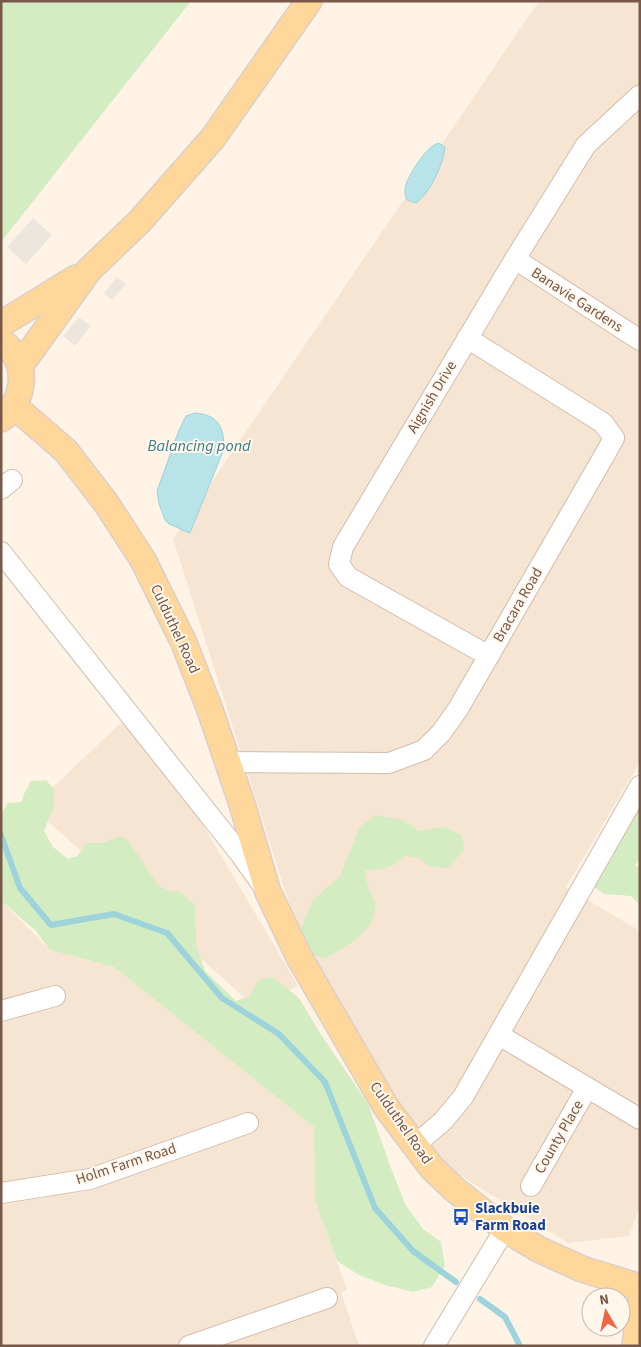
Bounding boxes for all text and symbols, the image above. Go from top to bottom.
street label: Banavie Gardens [527,262,627,338]
street label: Aignish Drive [402,357,462,437]
water label: Balancing pond [147,435,251,457]
street label: Bracara Road [488,564,548,646]
street label: Culduthel Road [145,581,205,677]
street label: Culduthel Road [365,1077,437,1169]
street label: County Place [529,1096,589,1178]
street label: Holm Farm Road [73,1138,179,1190]
place label: Slackbuie Farm Road [475,1198,546,1236]
bus stop icon: Slackbuie Farm Road [451,1207,471,1227]
north arrow [581,1287,631,1337]
text: N [598,1290,610,1311]

